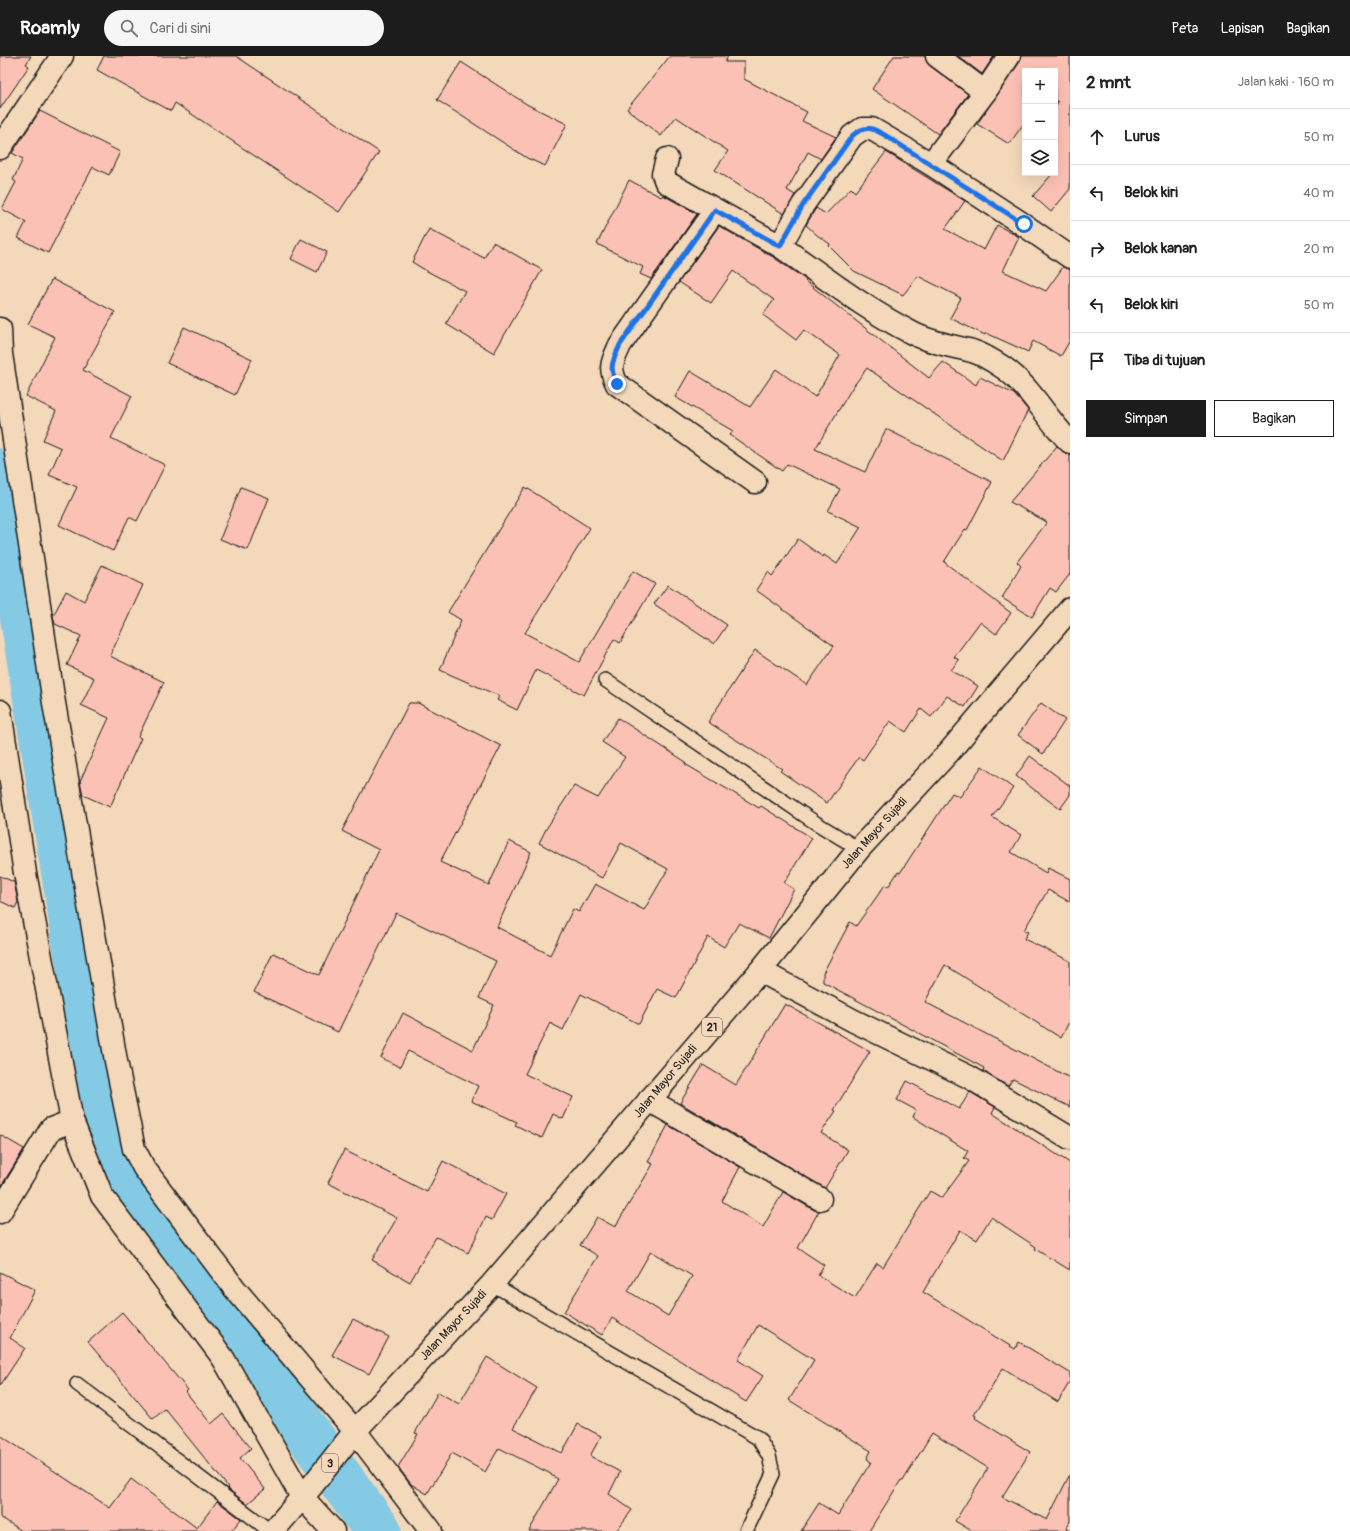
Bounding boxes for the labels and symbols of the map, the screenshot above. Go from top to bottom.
route start [1015,215,1033,233]
route end [608,375,626,393]
street label: Jalan Mayor Sujadi [838,795,910,872]
road number: 21 [702,1018,722,1036]
street label: Jalan Mayor Sujadi [630,1042,700,1121]
street label: Jalan Mayor Sujadi [417,1287,490,1364]
road number: 3 [322,1454,338,1472]

